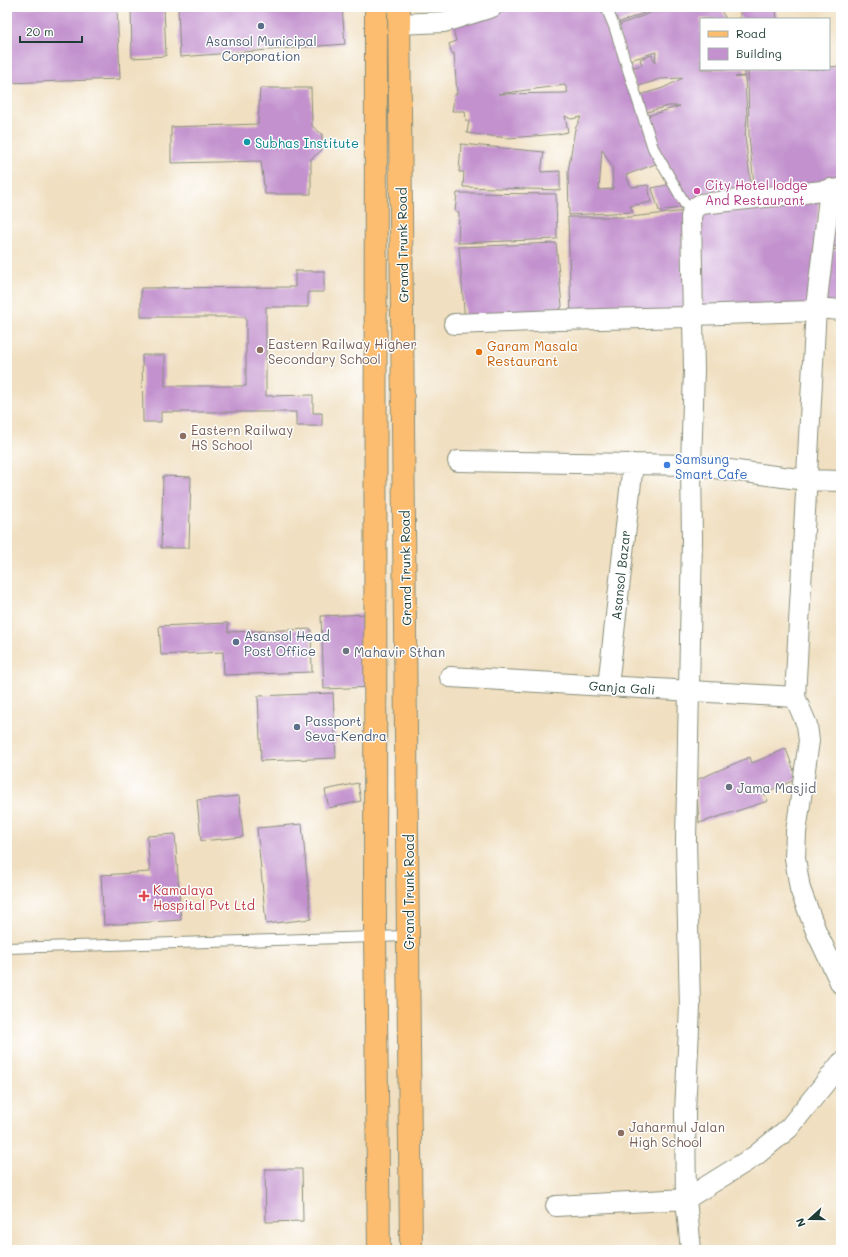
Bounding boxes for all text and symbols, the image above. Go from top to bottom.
scale bar [20,18,82,44]
legend [700,18,830,70]
marker: Asansol Municipal Corporation [256,21,266,31]
text: 20 m [26,23,54,39]
text: Road [736,25,766,41]
place label: Asansol Municipal Corporation [205,32,317,64]
text: Building [736,45,782,61]
place label: Subhas Institute [255,134,359,151]
marker: Subhas Institute [242,137,252,147]
place label: City Hotel lodge And Restaurant [705,176,808,208]
marker: City Hotel lodge And Restaurant [692,186,702,196]
street label: Grand Trunk Road [392,187,412,303]
place label: Eastern Railway Higher Secondary School [268,335,417,367]
place label: Garam Masala Restaurant [487,337,578,369]
marker: Eastern Railway Higher Secondary School [255,345,265,355]
marker: Garam Masala Restaurant [474,347,484,357]
place label: Eastern Railway HS School [191,421,293,453]
marker: Eastern Railway HS School [178,431,188,441]
place label: Samsung Smart Cafe [675,450,748,482]
marker: Samsung Smart Cafe [662,460,672,470]
street label: Grand Trunk Road [395,510,415,626]
street label: Asansol Bazar [607,529,633,621]
place label: Asansol Head Post Office [244,627,330,659]
marker: Asansol Head Post Office [231,637,241,647]
place label: Mahavir Sthan [354,643,445,660]
marker: Mahavir Sthan [341,646,351,656]
street label: Ganja Gali [588,676,656,698]
place label: Passport Seva-Kendra [305,712,387,744]
marker: Passport Seva-Kendra [292,722,302,732]
place label: Jama Masjid [737,779,816,796]
marker: Jama Masjid [724,782,734,792]
street label: Grand Trunk Road [400,834,417,950]
place label: Kamalaya Hospital Pvt Ltd [153,881,255,913]
marker: Kamalaya Hospital Pvt Ltd [138,890,150,902]
place label: Jaharmul Jalan High School [629,1118,725,1150]
marker: Jaharmul Jalan High School [616,1128,626,1138]
north arrow [790,1199,830,1239]
text: N [792,1216,809,1229]

